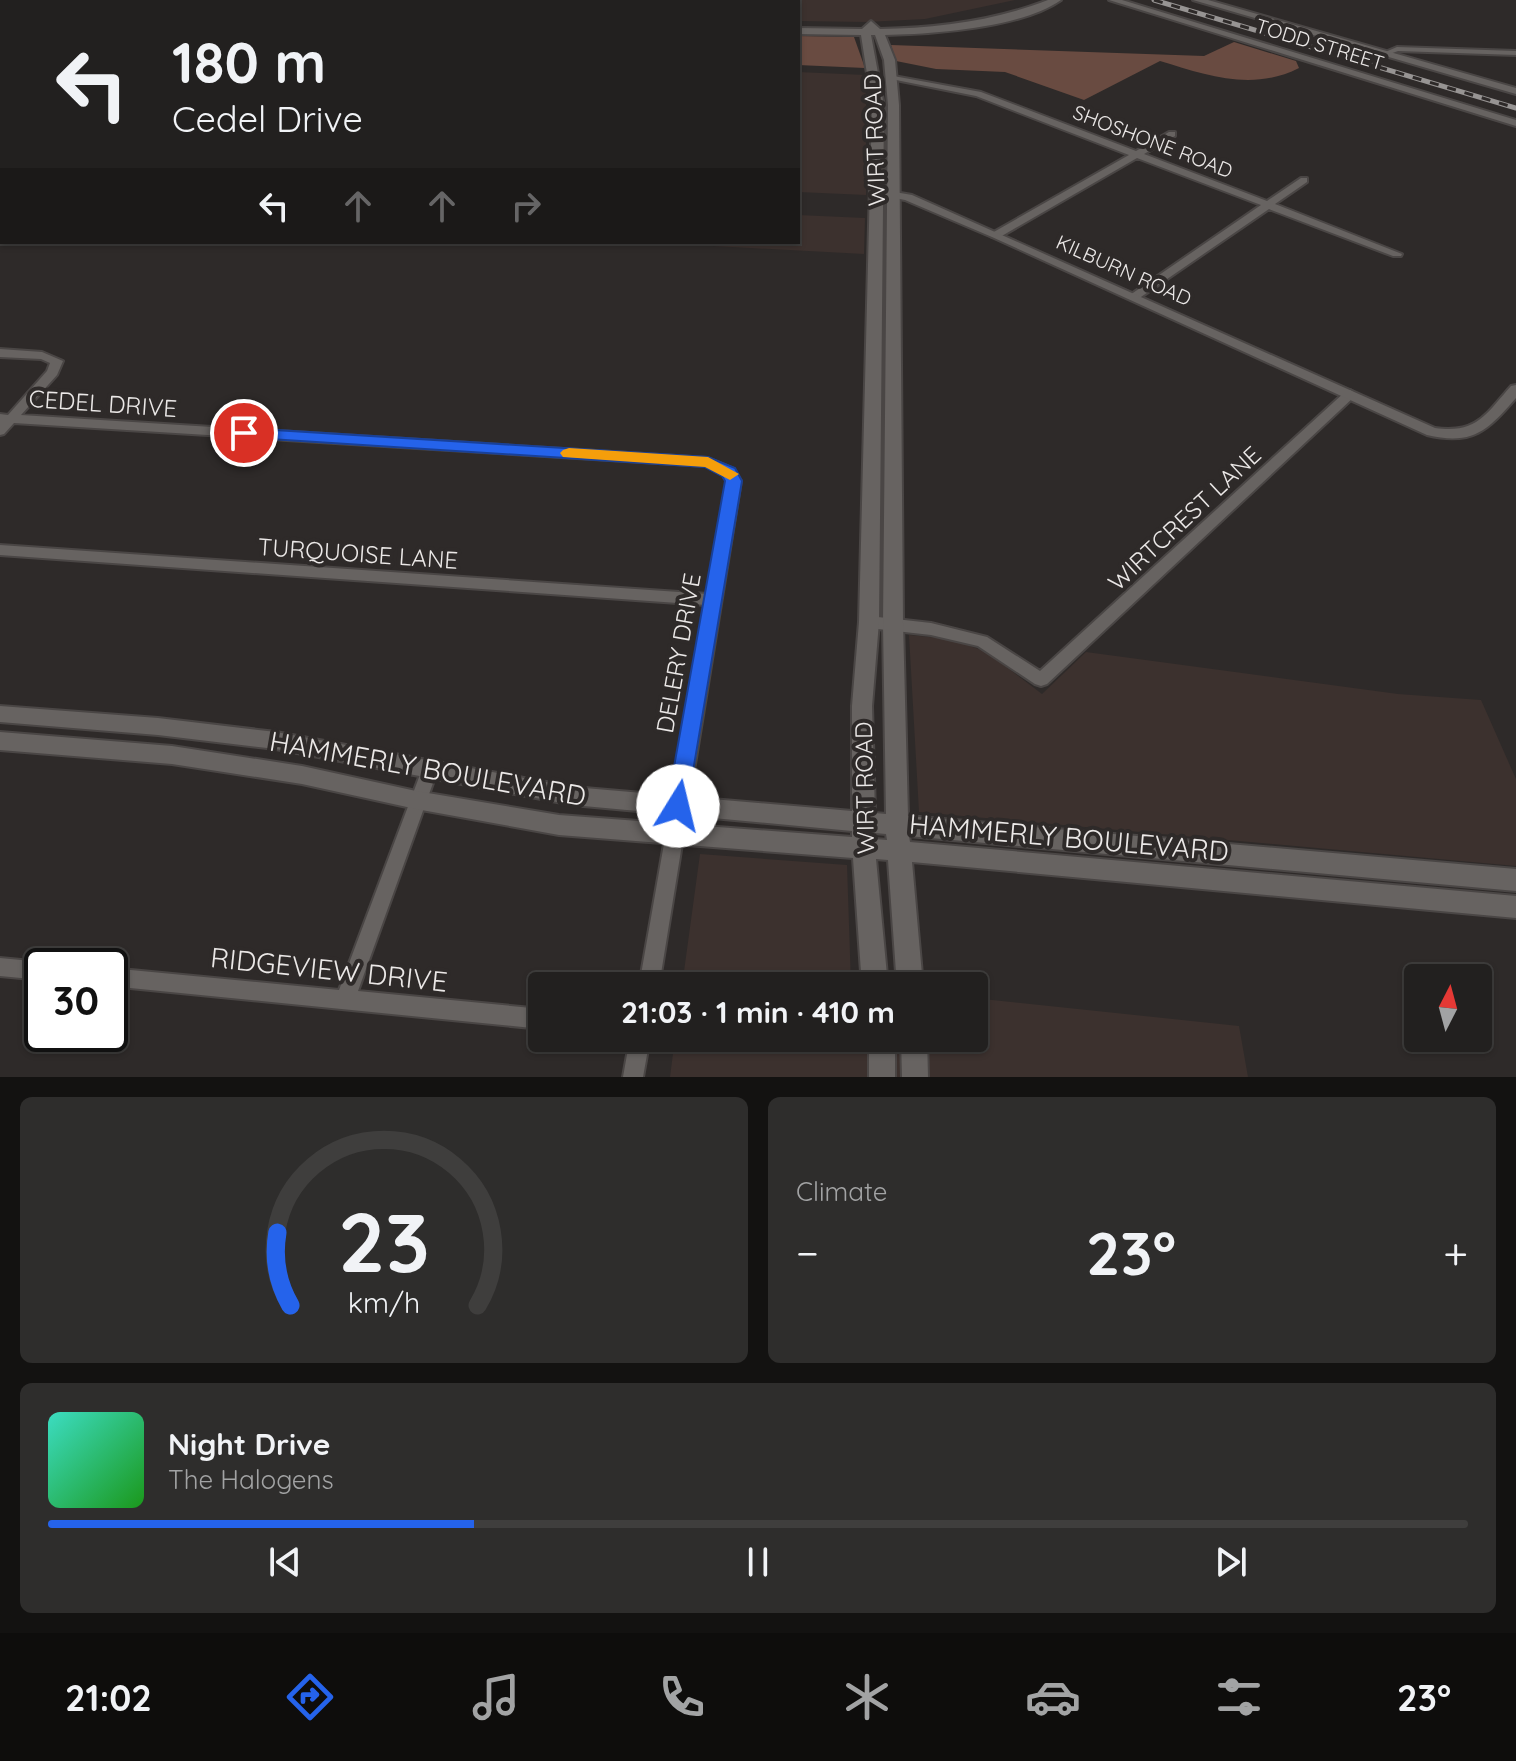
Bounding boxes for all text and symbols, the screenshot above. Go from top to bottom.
street label: TODD STREET [1253,13,1387,75]
text: 180 m [172,27,326,97]
icon: left [40,32,144,136]
street label: WIRT ROAD [857,73,891,207]
text: Cedel Drive [172,96,363,141]
street label: SHOSHONE ROAD [1070,99,1236,183]
icon: left [252,184,296,228]
icon: ahead [336,184,380,228]
icon: ahead [420,184,464,228]
icon: right [504,184,548,228]
street label: KILBURN ROAD [1052,229,1196,311]
street label: CEDEL DRIVE [28,383,178,423]
pin [210,399,278,467]
icon: arrive [222,411,266,455]
street label: WIRTCREST LANE [1101,439,1267,597]
street label: TURQUOISE LANE [257,531,459,575]
street label: DELERY DRIVE [649,571,707,735]
street label: WIRT ROAD [848,721,880,855]
street label: HAMMERLY BOULEVARD [267,723,589,813]
position arrow [636,764,720,848]
street label: HAMMERLY BOULEVARD [908,806,1230,868]
street label: RIDGEVIEW DRIVE [209,939,449,999]
speed limit sign: 30 [24,948,128,1052]
north arrow [1404,964,1492,1052]
map controls [1404,964,1492,1052]
text: 21:03 · 1 min · 410 m [621,993,895,1031]
text: Climate [796,1175,887,1208]
text: 23 [338,1189,430,1293]
text: 23° [1086,1215,1176,1290]
text: − [796,1225,819,1280]
text: + [1443,1225,1468,1280]
text: km/h [348,1284,420,1320]
text: Night Drive [168,1425,330,1463]
text: The Halogens [168,1463,334,1496]
icon: previous [263,1540,307,1584]
icon: pause [736,1540,780,1584]
icon: next [1209,1540,1253,1584]
icon: directions [282,1669,338,1725]
icon: music [468,1669,524,1725]
icon: phone [654,1669,710,1725]
icon: climate [839,1669,895,1725]
icon: car [1025,1669,1081,1725]
icon: filters [1211,1669,1267,1725]
text: 21:02 [65,1675,152,1720]
text: 23° [1397,1675,1451,1720]

